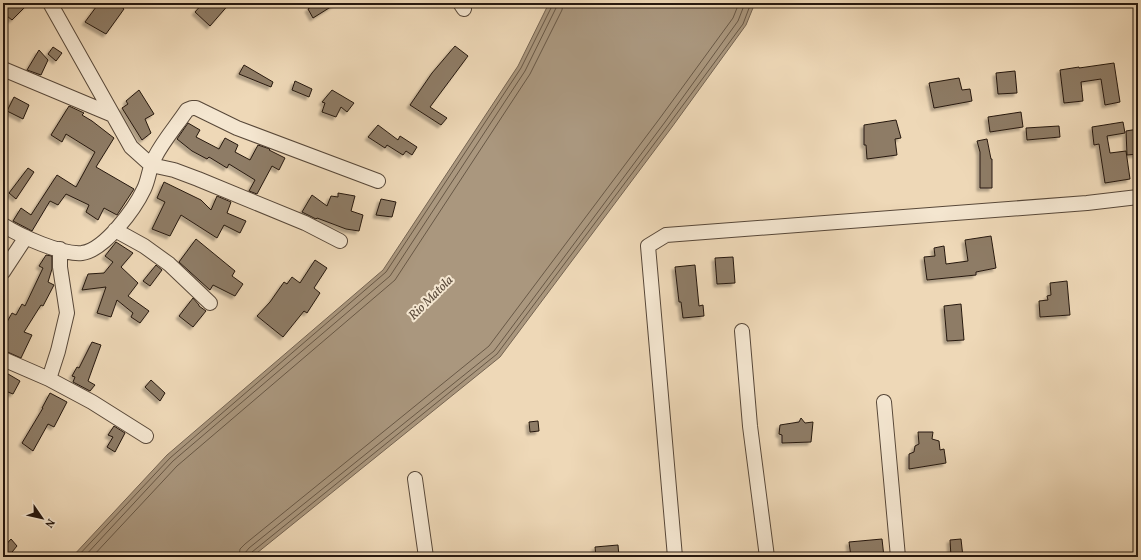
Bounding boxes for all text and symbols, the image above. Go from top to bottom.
water label: Rio Matola [405,272,458,325]
north arrow [22,498,62,538]
text: N [41,515,58,530]

